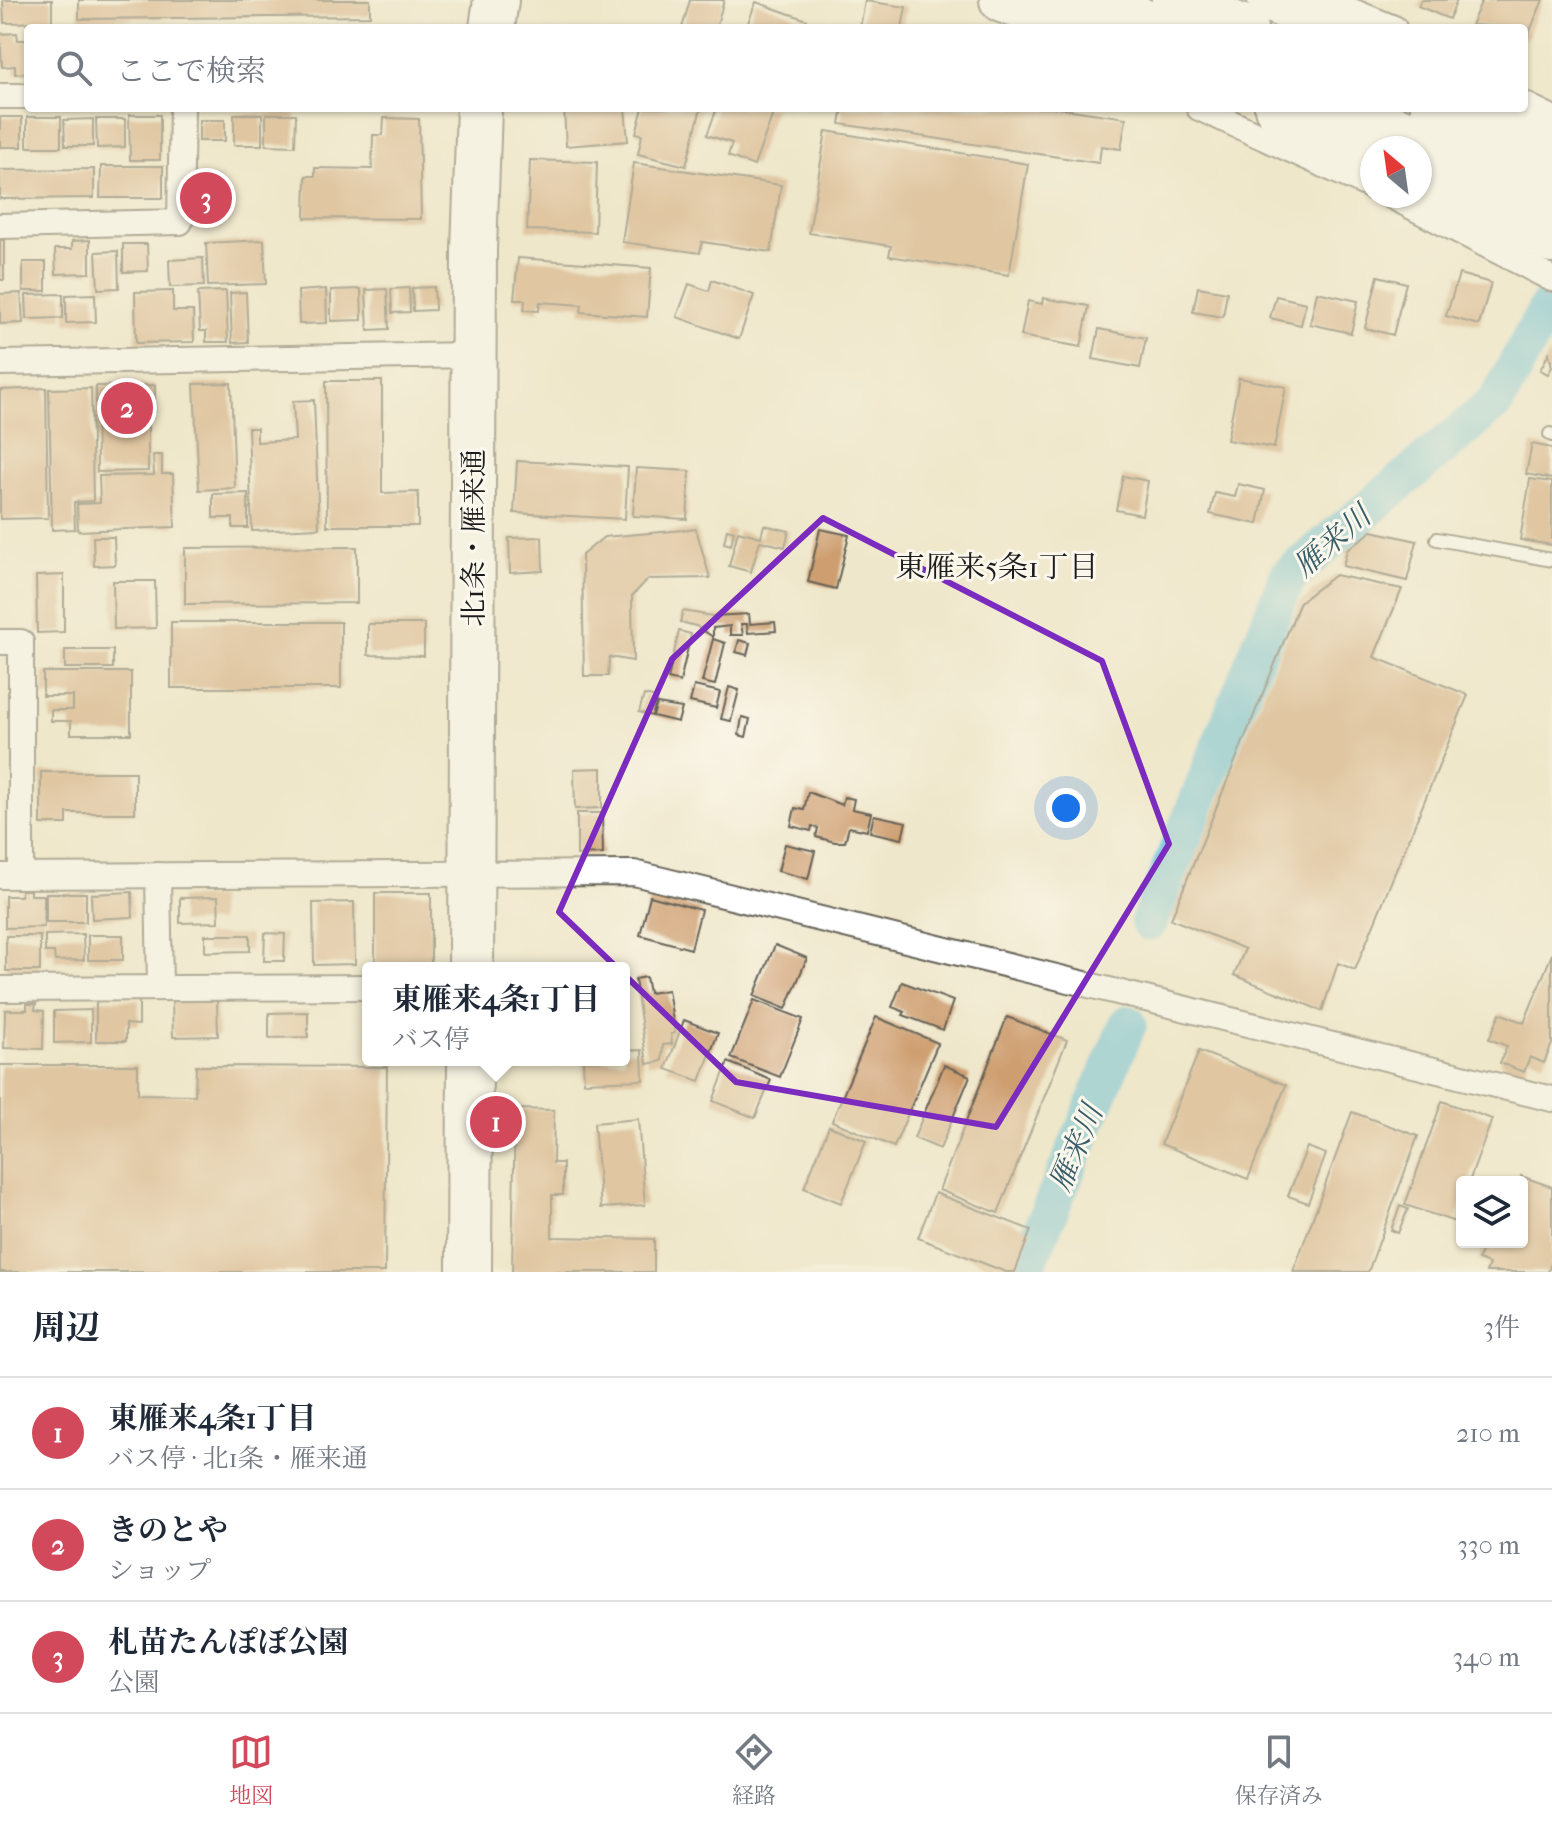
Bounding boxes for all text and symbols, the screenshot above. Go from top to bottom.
search box [24,24,1528,112]
icon: search [52,46,96,90]
text: ここで検索 [116,54,266,89]
north arrow [1360,136,1432,208]
pin: 3 [180,168,232,228]
pin: 2 [101,378,153,438]
street label: 北1条・雁来通 [457,449,490,627]
water label: 雁来川 [1287,497,1380,584]
district label: 東雁来5条1丁目 [895,550,1099,585]
your location [1046,788,1086,828]
popup [362,962,630,1066]
text: 東雁来4条1丁目 [392,982,600,1017]
text: バス停 [392,1024,470,1055]
pin: 1 [470,1092,522,1152]
water label: 雁来川 [1043,1097,1111,1196]
map controls [1456,1176,1528,1248]
button: layers [1456,1176,1528,1248]
text: 周辺 [32,1308,100,1348]
text: 3件 [1483,1312,1520,1343]
text: 東雁来4条1丁目 [108,1401,316,1436]
text: 1 [53,1418,63,1449]
text: 210 m [1456,1418,1520,1449]
text: バス停 · 北1条・雁来通 [108,1443,368,1474]
text: きのとや [108,1513,228,1548]
text: 2 [51,1530,65,1561]
text: 330 m [1457,1530,1520,1561]
text: ショップ [108,1555,211,1586]
text: 札苗たんぽぽ公園 [108,1625,348,1660]
text: 3 [53,1642,63,1673]
text: 340 m [1452,1642,1520,1673]
text: 公園 [108,1667,160,1698]
tab: 地図 [229,1730,273,1809]
tab: 経路 [732,1730,776,1809]
tab: 保存済み [1235,1730,1323,1809]

